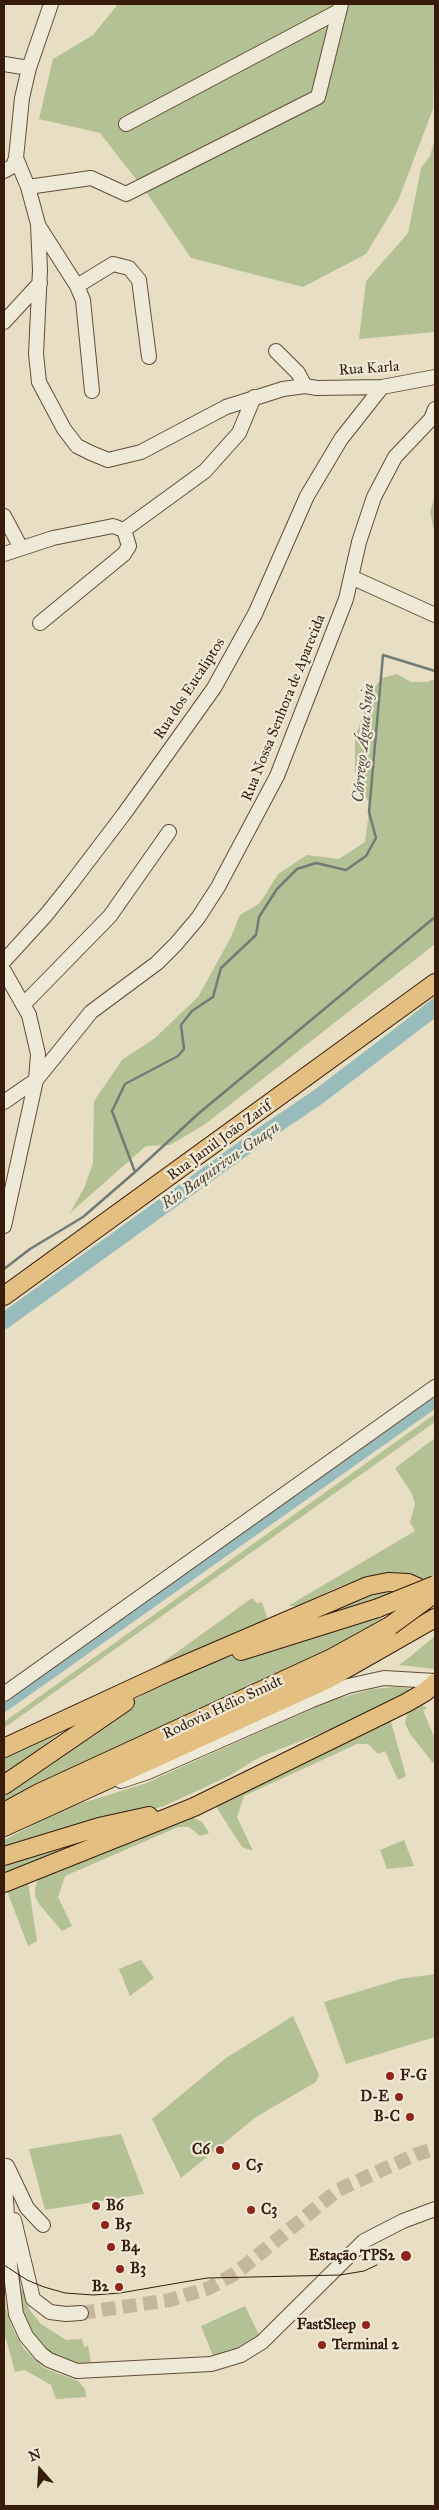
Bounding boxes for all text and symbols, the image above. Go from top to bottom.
street label: Rua Karla [338,358,400,380]
street label: Rua Nossa Senhora de Aparecida [238,612,330,804]
street label: Rua dos Eucaliptos [150,635,230,743]
water label: Córrego Água Suja [349,683,379,803]
street label: Rua Jamil João Zarif [164,1097,276,1185]
water label: Rio Baquirivu-Guaçu [158,1118,284,1214]
street label: Rodovia Hélio Smidt [160,1672,286,1744]
place label: F-G [400,2067,427,2085]
marker: F-G [384,2070,396,2082]
place label: D-E [360,2088,389,2106]
marker: D-E [393,2091,405,2103]
place label: B-C [374,2108,400,2126]
marker: B-C [404,2111,416,2123]
place label: C6 [192,2141,210,2159]
marker: C6 [214,2144,226,2156]
place label: C5 [246,2157,263,2175]
marker: C5 [230,2160,242,2172]
place label: B6 [106,2197,124,2215]
marker: B6 [90,2200,102,2212]
place label: C3 [261,2201,277,2219]
marker: C3 [245,2204,257,2216]
place label: B5 [115,2216,132,2234]
marker: B5 [99,2219,111,2231]
place label: B4 [121,2238,139,2256]
marker: B4 [105,2241,117,2253]
place label: Estação TPS2 [309,2247,395,2265]
marker: Estação TPS2 [399,2249,413,2263]
place label: B3 [130,2260,146,2278]
marker: B3 [114,2263,126,2275]
place label: B2 [92,2278,109,2296]
marker: B2 [113,2281,125,2293]
place label: FastSleep [297,2316,356,2334]
marker: FastSleep [360,2319,372,2331]
place label: Terminal 2 [332,2336,399,2354]
marker: Terminal 2 [316,2339,328,2351]
north arrow [15,2445,65,2495]
text: N [27,2445,43,2465]

